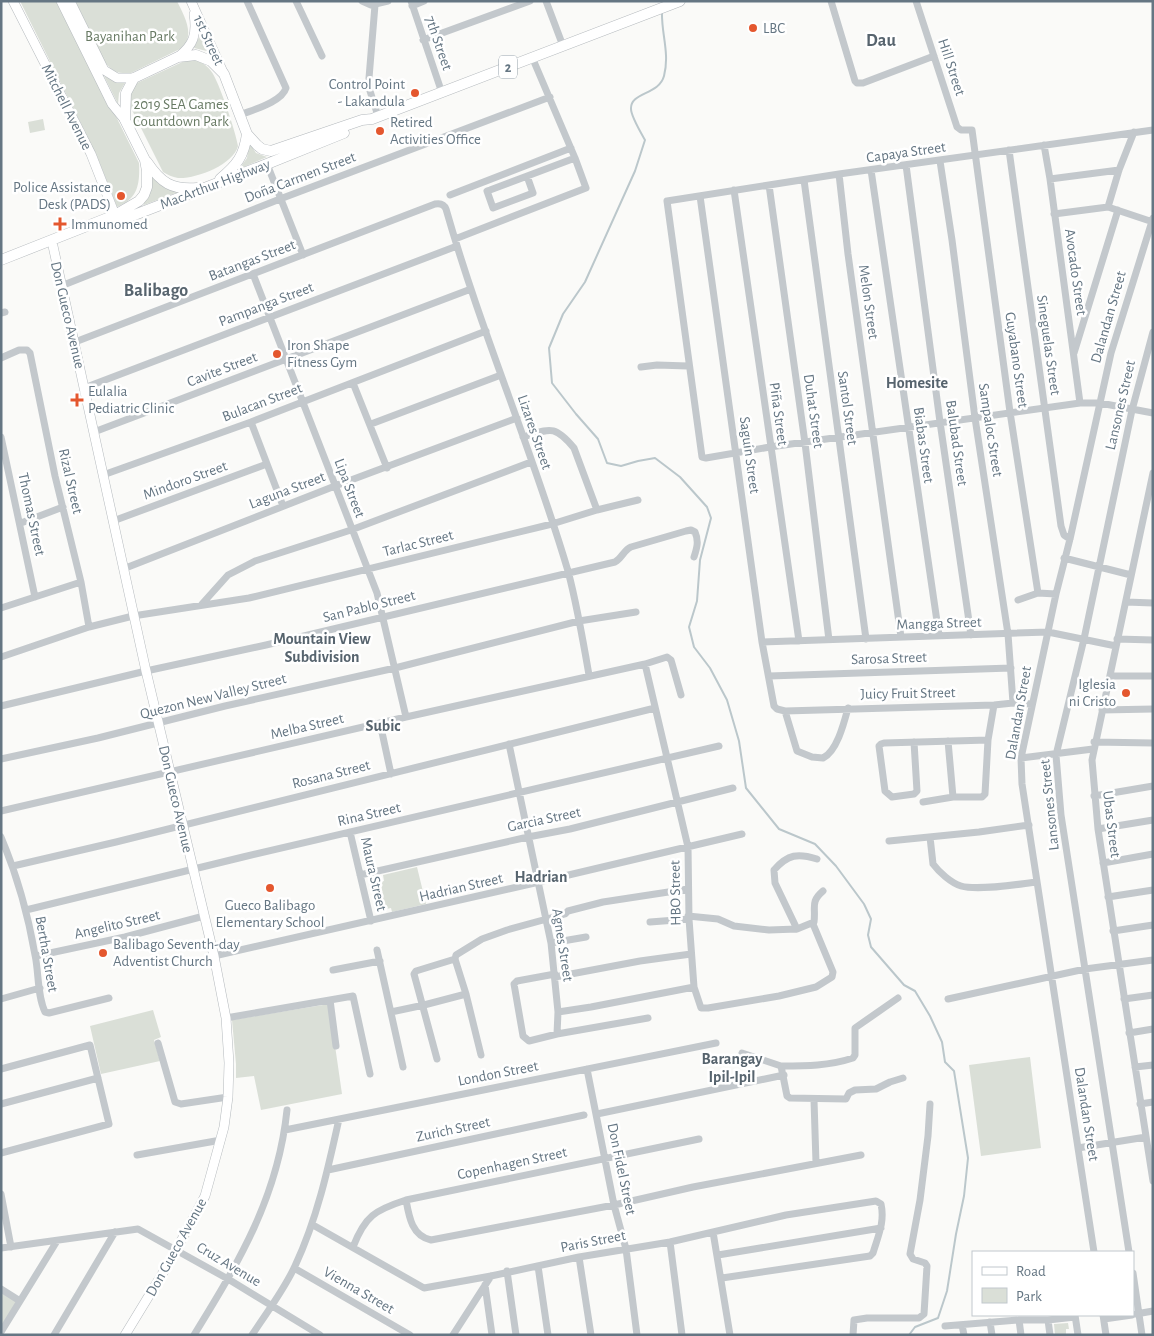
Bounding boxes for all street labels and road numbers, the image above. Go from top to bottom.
street label: 1st Street [190,13,227,68]
street label: 7th Street [422,14,455,73]
street label: Hill Street [935,37,968,98]
road number: 2 [499,56,517,78]
street label: Mitchell Avenue [38,62,95,153]
street label: Capaya Street [865,139,947,165]
street label: Doña Carmen Street [242,149,358,206]
street label: MacArthur Highway [158,156,273,212]
street label: Avocado Street [1062,228,1089,317]
street label: Batangas Street [207,237,298,284]
street label: Don Gueco Avenue [48,260,87,370]
street label: Melon Street [856,264,881,340]
street label: Dalandan Street [1088,269,1129,365]
street label: Pampanga Street [217,279,316,329]
street label: Sineguelas Street [1034,294,1063,396]
street label: Guyabano Street [1002,311,1031,409]
street label: Cavite Street [185,349,260,390]
street label: Lansones Street [1103,359,1138,451]
street label: Santol Street [835,370,860,446]
street label: Duhat Street [801,373,826,449]
street label: Bulacan Street [220,380,304,425]
street label: Piña Street [767,381,790,447]
street label: Sampaloc Street [976,382,1005,478]
street label: Lizares Street [515,393,554,472]
street label: Balubad Street [943,399,970,487]
street label: Biabas Street [911,406,936,484]
street label: Saguin Street [737,415,762,495]
street label: Rizal Street [56,447,85,515]
street label: Lipa Street [331,456,368,520]
street label: Mindoro Street [141,458,229,503]
street label: Laguna Street [247,469,328,512]
street label: Thomas Street [15,471,48,557]
street label: Tarlac Street [381,527,455,559]
street label: San Pablo Street [321,588,417,625]
street label: Mangga Street [896,615,982,632]
street label: Sarosa Street [851,650,927,667]
street label: Dalandan Street [1003,665,1034,761]
street label: Quezon New Valley Street [138,671,288,722]
street label: Juicy Fruit Street [860,685,956,702]
street label: Melba Street [269,711,345,742]
street label: Don Gueco Avenue [156,744,195,854]
street label: Rosana Street [291,757,372,791]
street label: Lansones Street [1037,758,1062,851]
street label: Ubas Street [1100,790,1123,859]
street label: Rina Street [336,800,402,829]
street label: Garcia Street [506,804,582,835]
street label: Maura Street [358,836,389,913]
street label: HBO Street [667,860,684,926]
street label: Hadrian Street [418,871,505,904]
street label: Angelito Street [73,907,162,942]
street label: Agnes Street [549,907,576,983]
street label: Bertha Street [32,915,61,993]
street label: London Street [457,1058,540,1089]
street label: Dalandan Street [1072,1066,1101,1162]
street label: Zurich Street [415,1114,492,1145]
street label: Don Fidel Street [604,1122,639,1217]
street label: Copenhagen Street [456,1145,568,1182]
street label: Don Gueco Avenue [143,1196,210,1299]
street label: Paris Street [559,1228,627,1255]
street label: Cruz Avenue [194,1239,264,1290]
street label: Vienna Street [321,1264,397,1317]

